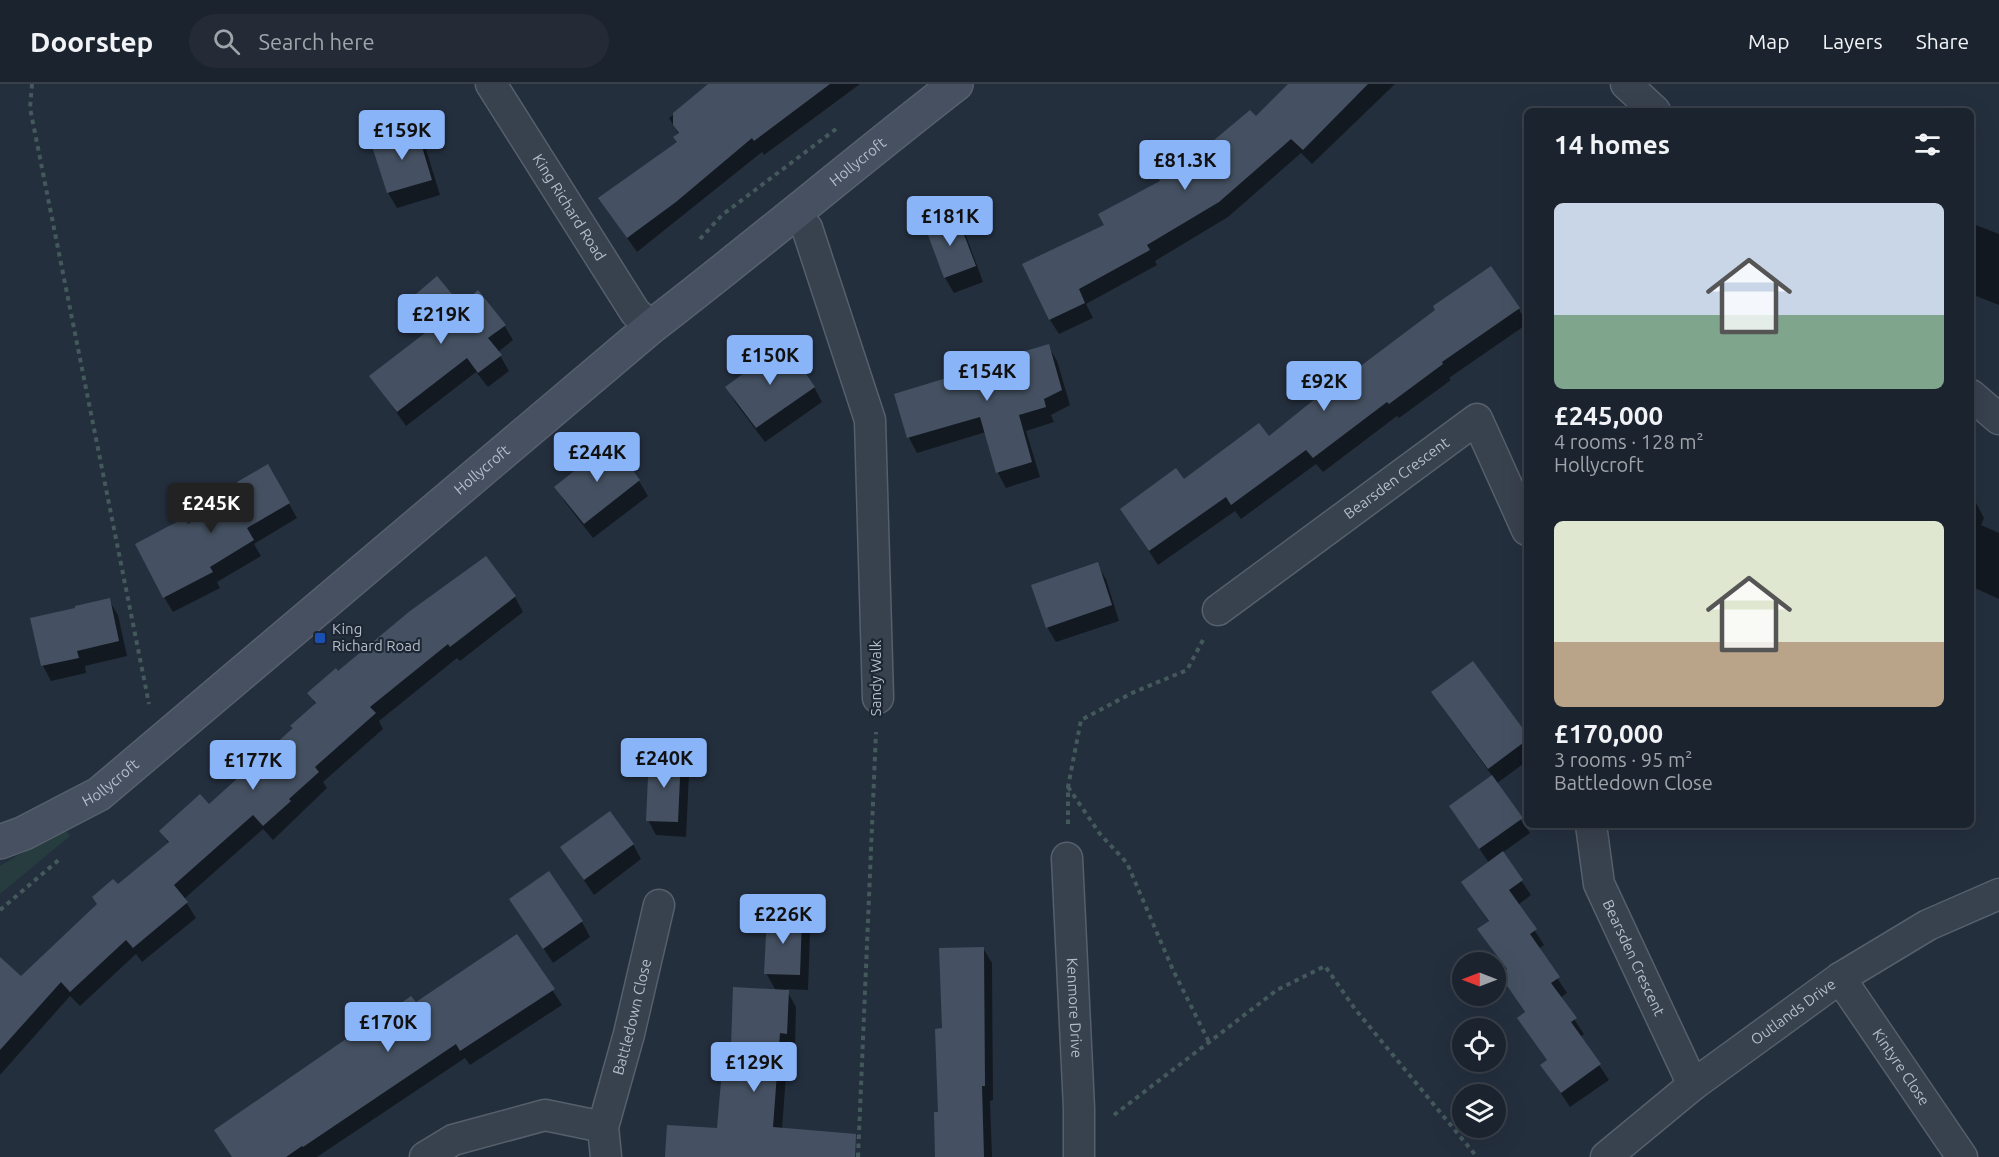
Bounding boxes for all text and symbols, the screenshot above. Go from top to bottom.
search box [189,14,609,68]
icon: search [210,25,243,58]
text: Doorstep [30,26,153,57]
text: Search here [258,29,375,54]
text: Map [1748,29,1789,53]
text: Layers [1822,29,1883,53]
text: Share [1916,29,1969,53]
pin: £159K [360,110,444,161]
text: £159K [373,118,431,141]
icon: filters [1911,128,1944,161]
text: 14 homes [1554,130,1670,159]
street label: Hollycroft [826,134,889,189]
pin: £81.3K [1136,140,1234,191]
text: £81.3K [1153,148,1217,171]
street label: King Richard Road [529,151,609,264]
pin: £181K [908,196,992,247]
text: £181K [921,204,979,227]
icon: home [1695,242,1803,350]
pin: £219K [399,294,483,345]
text: £219K [412,302,470,325]
pin: £150K [728,335,812,386]
text: £150K [741,343,799,366]
pin: £154K [945,351,1029,402]
text: £154K [958,359,1016,382]
pin: £92K [1288,361,1360,412]
text: £92K [1300,369,1348,392]
text: £245,000 [1554,401,1663,430]
text: 4 rooms · 128 m² [1554,430,1704,453]
pin: £244K [555,432,639,483]
street label: Bearsden Crescent [1341,433,1452,522]
text: £244K [568,440,626,463]
street label: Hollycroft [451,441,513,498]
text: Hollycroft [1554,453,1644,476]
pin: £245K [169,483,253,534]
text: £245K [182,491,240,514]
icon: home [1695,560,1803,668]
place label: King Richard Road [332,620,421,654]
marker: King Richard Road [313,631,327,645]
street label: Sandy Walk [867,639,884,716]
text: £170,000 [1554,719,1663,748]
pin: £240K [622,738,706,789]
pin: £177K [211,740,295,791]
text: £240K [635,746,693,769]
text: £177K [224,748,282,771]
text: 3 rooms · 95 m² [1554,748,1692,771]
street label: Hollycroft [79,755,142,809]
text: Battledown Close [1554,771,1713,794]
pin: £226K [741,894,825,945]
street label: Bearsden Crescent [1600,897,1668,1018]
text: £226K [754,902,812,925]
north arrow [1452,952,1506,1006]
map controls [1452,952,1506,1138]
street label: Battledown Close [609,957,654,1077]
street label: Kenmore Drive [1064,957,1086,1058]
street label: Outlands Drive [1747,975,1839,1048]
pin: £170K [346,1002,430,1053]
text: £170K [359,1010,417,1033]
button: locate [1452,1018,1506,1072]
street label: Kintyre Close [1869,1025,1933,1108]
pin: £129K [712,1042,796,1093]
text: £129K [725,1050,783,1073]
button: layers [1452,1084,1506,1138]

